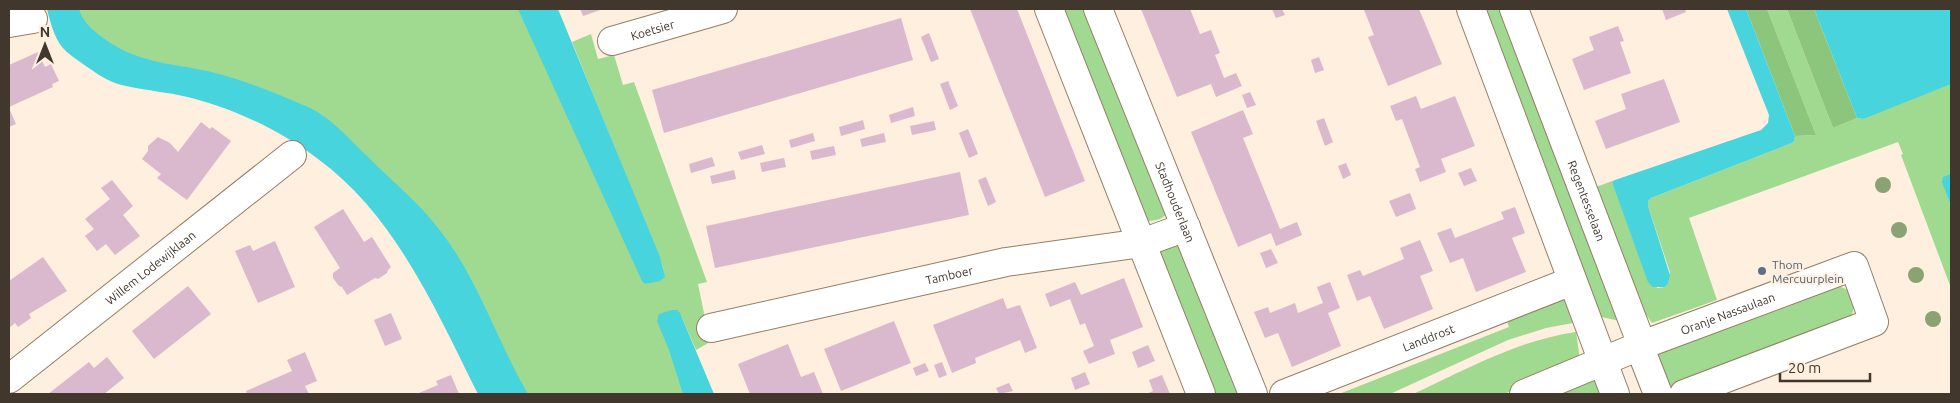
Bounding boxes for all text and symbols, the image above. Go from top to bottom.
street label: Koetsier [629,17,676,42]
north arrow [20,20,70,70]
text: N [40,24,50,40]
street label: Regentesselaan [1566,158,1608,243]
street label: Stadhouderlaan [1154,160,1198,244]
street label: Willem Lodewijklaan [103,228,198,307]
place label: Thom Mercuurplein [1772,258,1844,285]
street label: Tamboer [924,263,974,286]
marker: Thom Mercuurplein [1756,265,1768,277]
street label: Oranje Nassaulaan [1678,290,1777,337]
street label: Landdrost [1400,321,1456,353]
scale bar [1780,350,1870,382]
text: 20 m [1788,359,1821,376]

